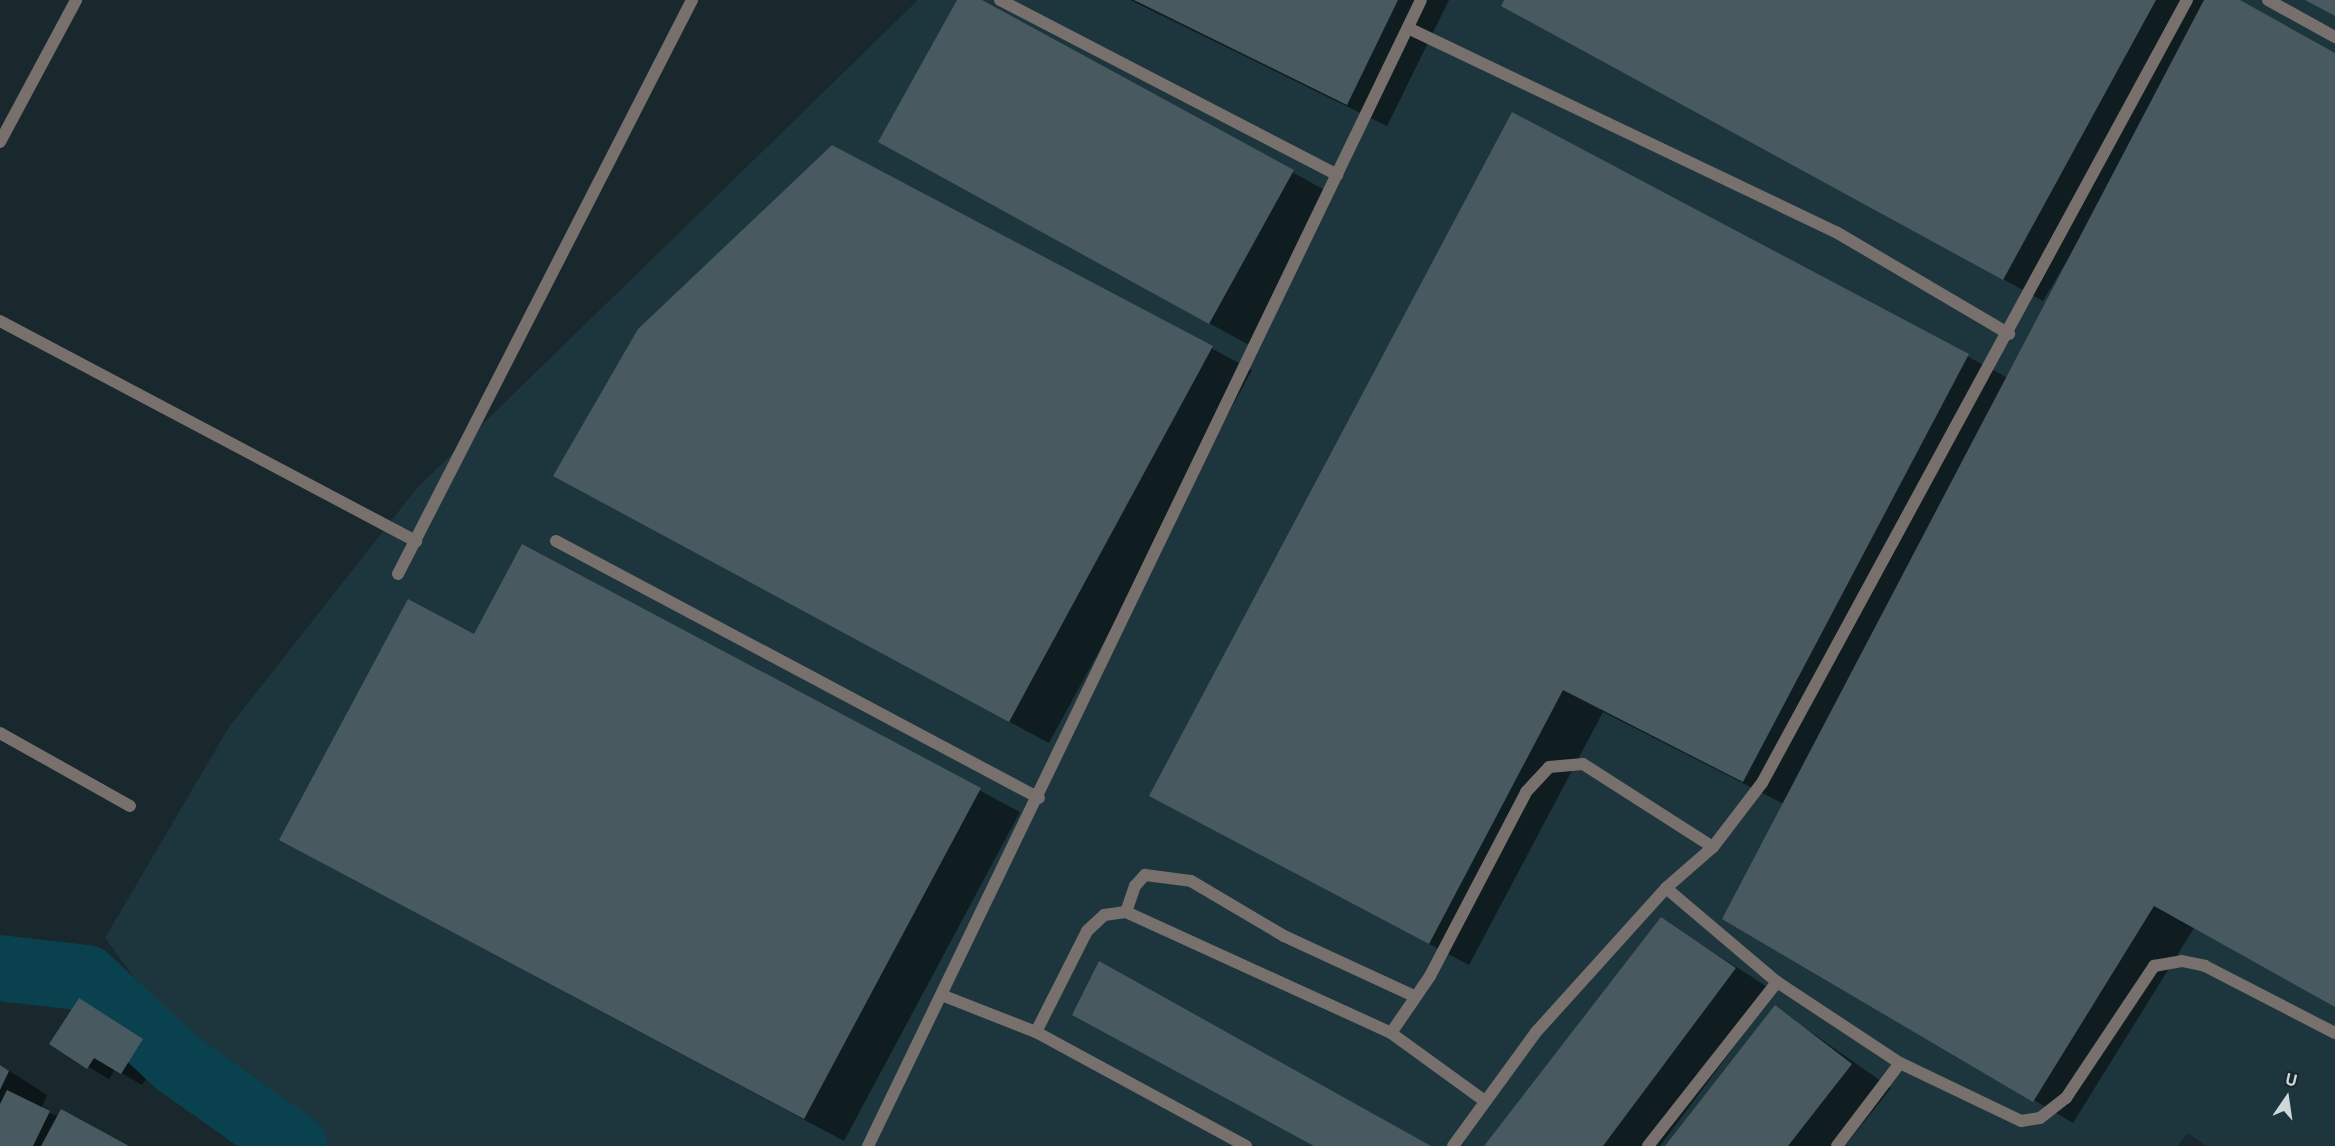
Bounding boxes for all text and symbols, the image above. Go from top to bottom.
north arrow [2257,1068,2317,1128]
text: U [2283,1069,2299,1091]

